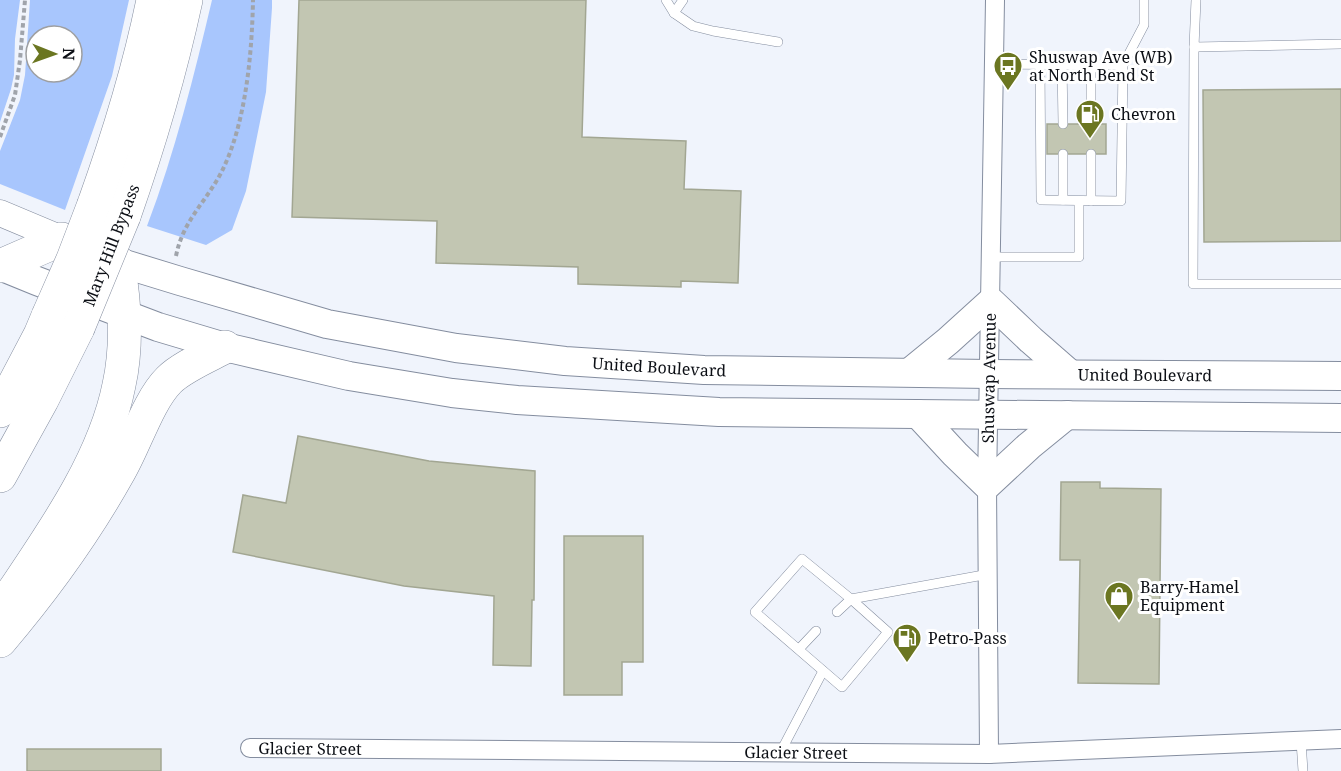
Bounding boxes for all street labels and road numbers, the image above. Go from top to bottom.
street label: Mary Hill Bypass [78,181,144,309]
street label: Shuswap Avenue [977,313,1001,443]
street label: United Boulevard [591,352,726,381]
street label: United Boulevard [1078,364,1212,386]
street label: Glacier Street [258,737,362,760]
street label: Glacier Street [744,741,848,764]

